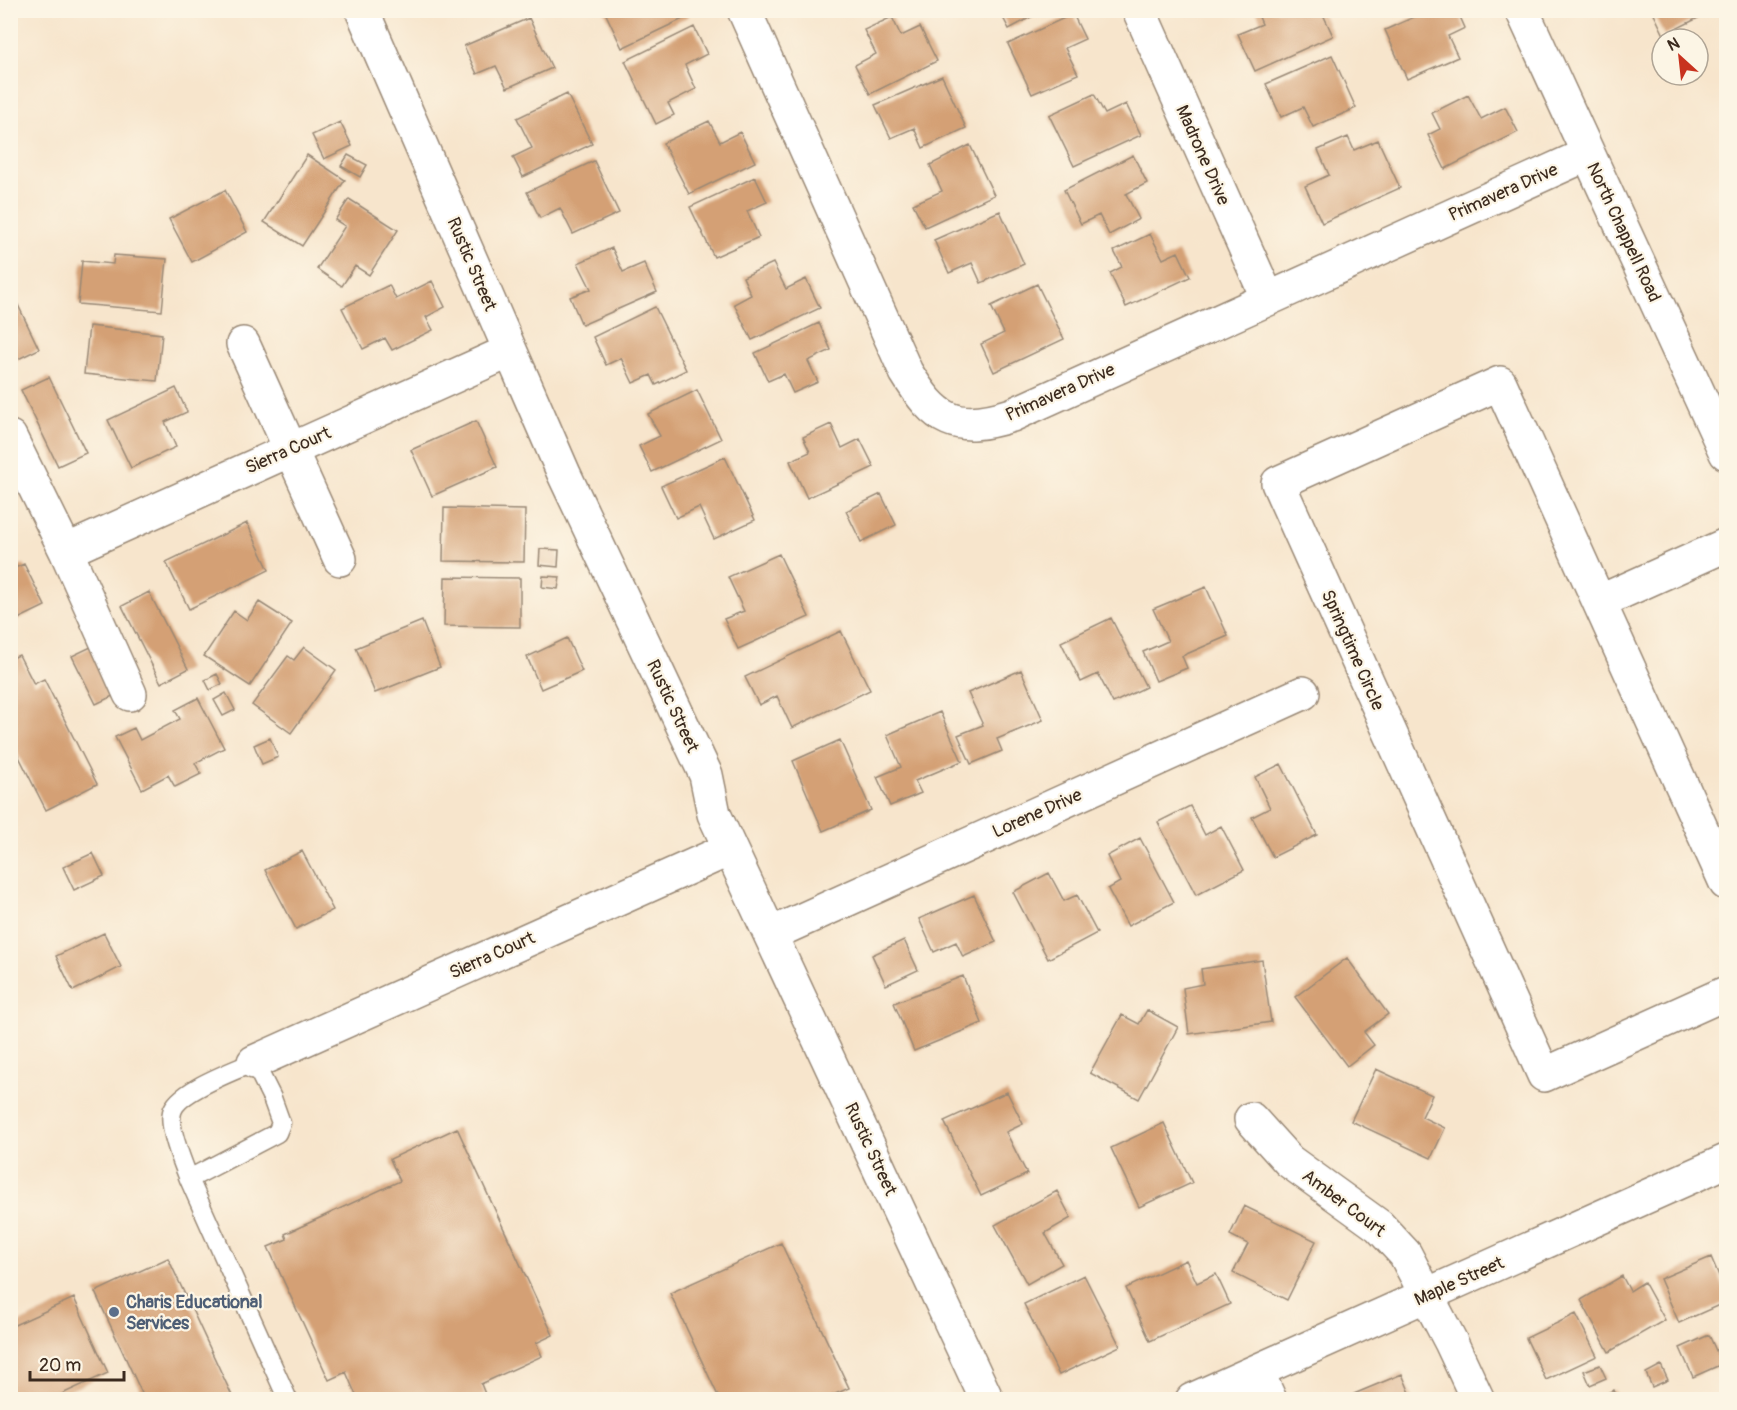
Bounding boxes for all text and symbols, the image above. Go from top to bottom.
north arrow [1650,27,1710,87]
text: N [1664,33,1683,56]
street label: Madrone Drive [1170,102,1235,209]
street label: Primavera Drive [1445,158,1562,227]
street label: North Chappell Road [1581,159,1666,306]
street label: Rustic Street [441,214,502,315]
street label: Primavera Drive [1002,358,1119,427]
street label: Sierra Court [242,421,335,480]
street label: Springtime Circle [1316,586,1389,714]
street label: Rustic Street [641,656,704,757]
street label: Lorene Drive [989,783,1086,843]
street label: Sierra Court [446,926,539,985]
street label: Rustic Street [839,1099,902,1200]
street label: Amber Court [1297,1164,1391,1243]
street label: Maple Street [1411,1251,1508,1311]
place label: Charis Educational Services [126,1291,263,1335]
marker: Charis Educational Services [107,1305,121,1319]
scale bar [30,1344,124,1382]
text: 20 m [39,1354,81,1377]

